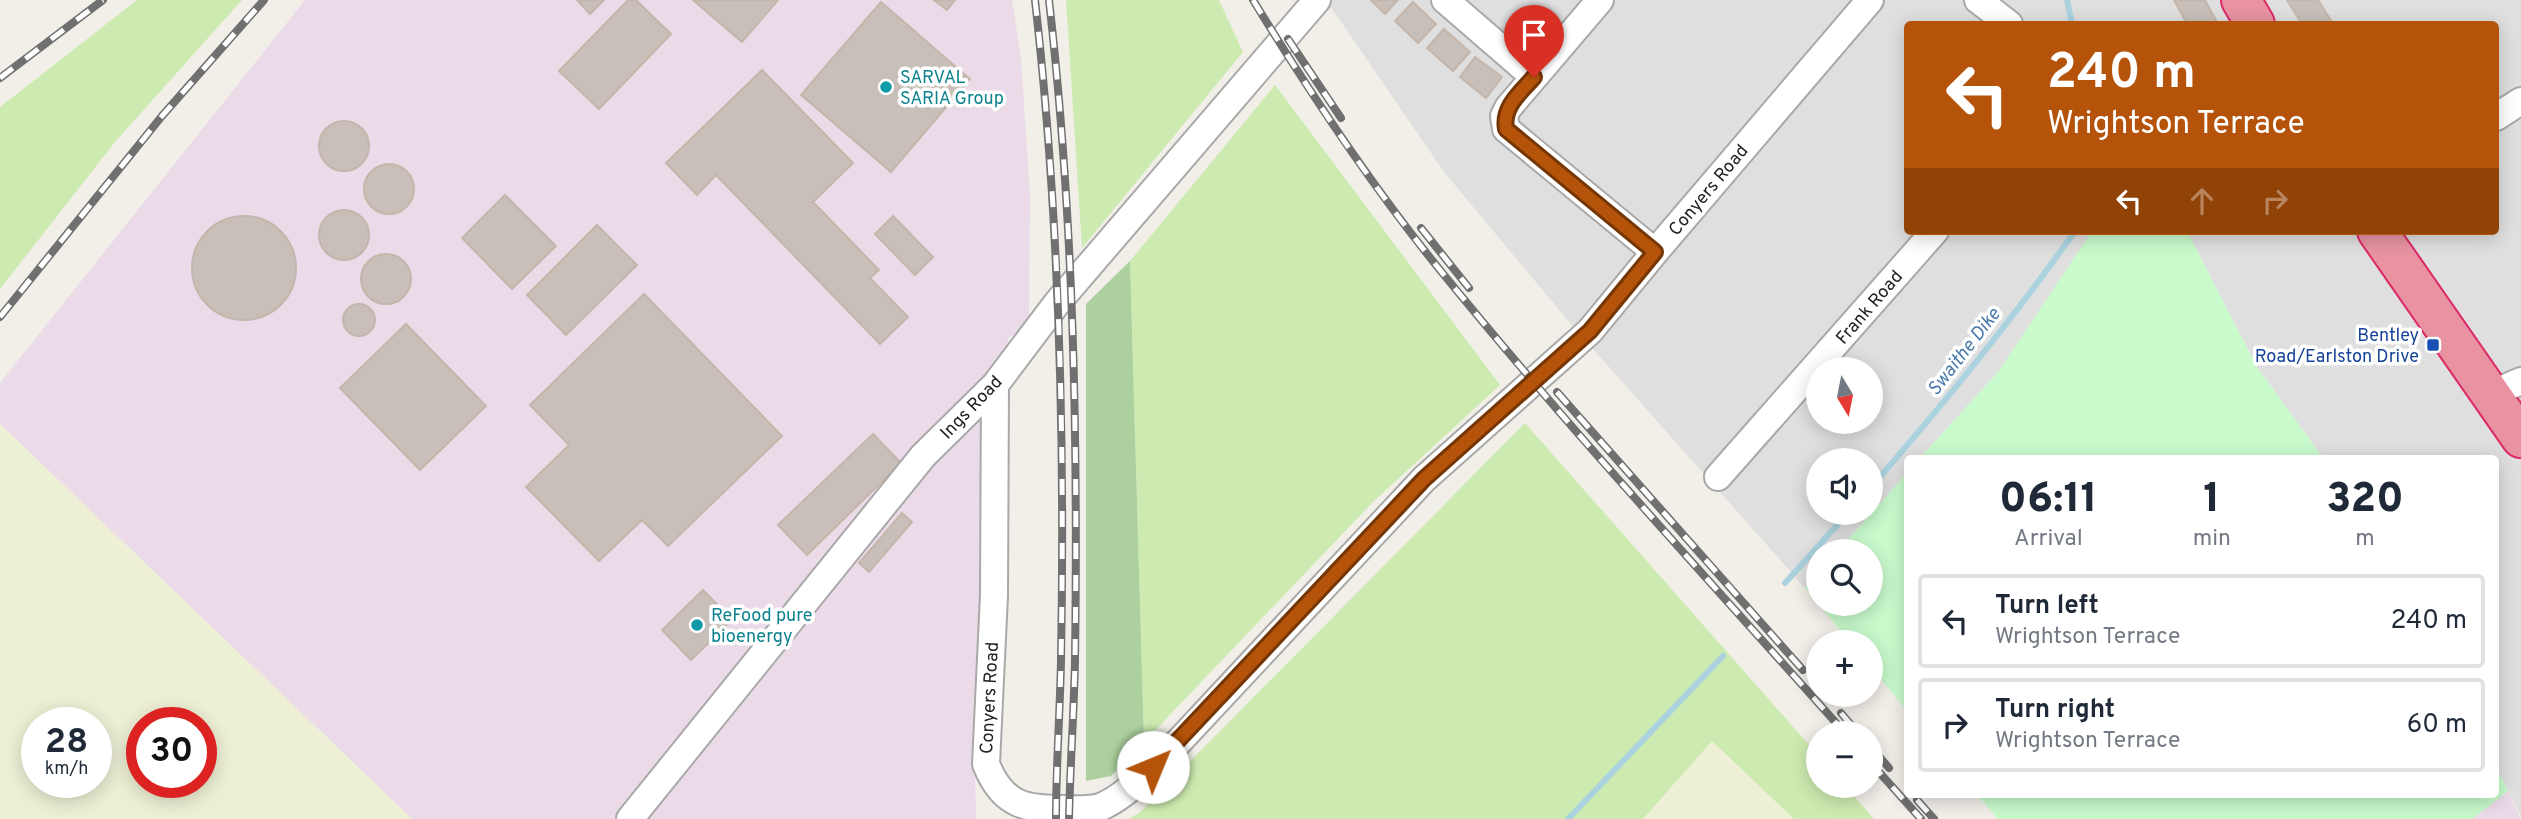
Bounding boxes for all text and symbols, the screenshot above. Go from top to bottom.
pin [1504,5,1564,77]
icon: arrive [1515,16,1553,54]
text: 240 m [2047,44,2196,106]
icon: left [1932,49,2023,140]
place label: SARVAL SARIA Group [900,67,1004,111]
marker: SARVAL SARIA Group [878,79,894,95]
text: Wrightson Terrace [2047,105,2305,145]
street label: Conyers Road [1664,141,1754,241]
icon: left [2110,182,2148,220]
icon: ahead [2183,182,2221,220]
icon: right [2256,182,2294,220]
street label: Frank Road [1832,266,1909,350]
water label: Swaithe Dike [1923,303,2006,401]
place label: Bentley Road/Earlston Drive [2255,325,2419,369]
marker: Bentley Road/Earlston Drive [2425,337,2441,353]
north arrow [1806,357,1883,434]
map controls [1806,357,1883,798]
street label: Ings Road [936,371,1008,445]
button: sound [1806,448,1883,525]
text: 06:11 [1999,474,2098,527]
text: 1 [2203,474,2221,527]
text: 320 [2326,474,2404,527]
text: Arrival [2014,525,2083,554]
text: min [2193,525,2231,554]
text: m [2355,525,2375,554]
button: search [1806,539,1883,616]
text: Turn left [1995,590,2099,623]
icon: left [1936,602,1974,640]
place label: ReFood pure bioenergy [711,605,813,649]
text: 240 m [2390,605,2467,638]
marker: ReFood pure bioenergy [689,617,705,633]
text: Wrightson Terrace [1995,623,2180,652]
button: + [1806,630,1883,707]
street label: Conyers Road [976,641,1005,755]
text: Turn right [1995,694,2115,727]
icon: right [1936,706,1974,744]
speed limit sign: 30 [126,707,217,798]
text: 60 m [2407,709,2467,742]
text: 28 [45,721,88,765]
button: − [1806,721,1883,798]
text: Wrightson Terrace [1995,727,2180,756]
position arrow [1116,730,1190,804]
text: km/h [45,758,88,781]

